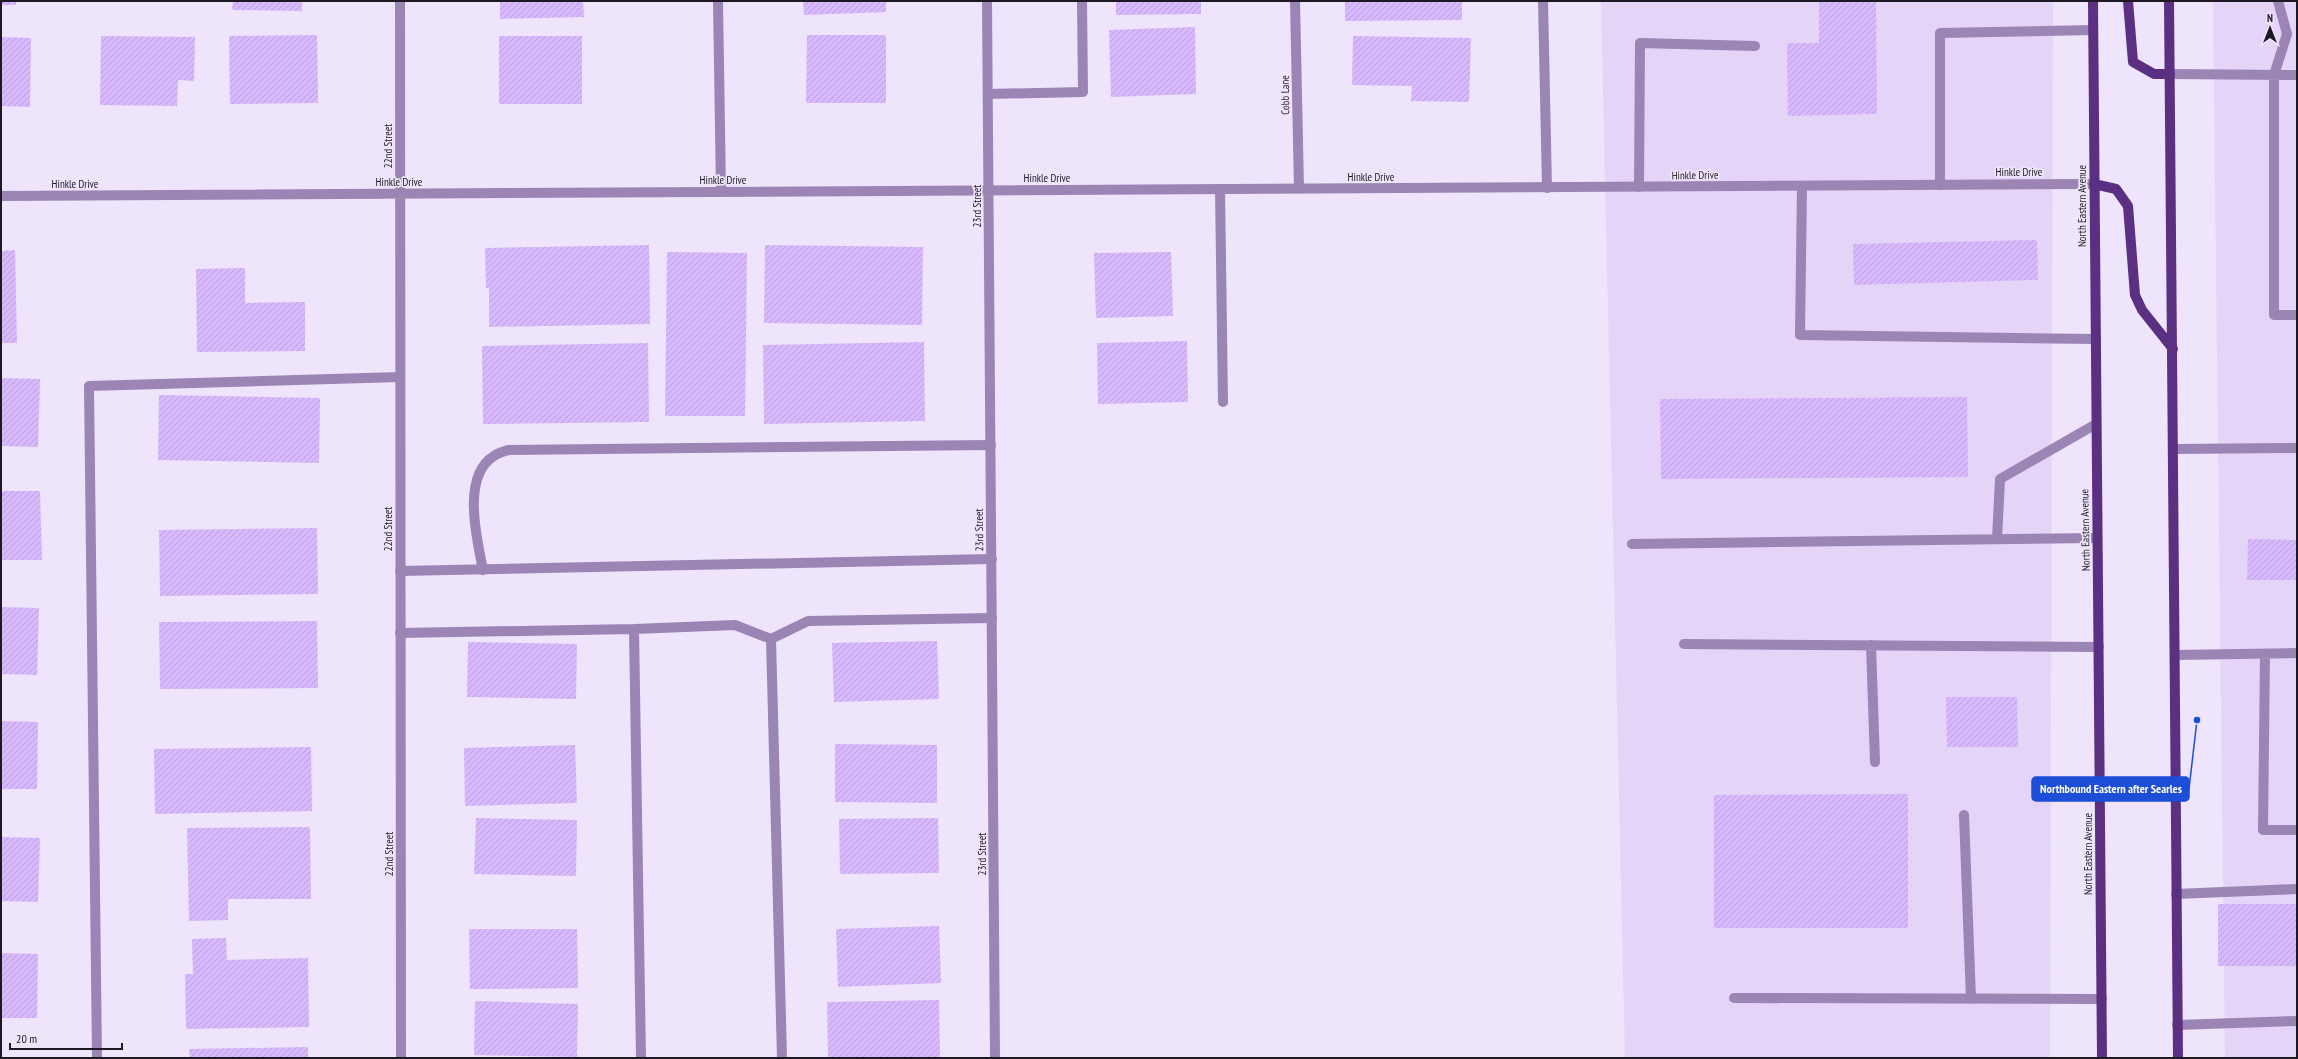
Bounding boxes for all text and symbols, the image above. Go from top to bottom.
north arrow [2250,8,2290,48]
text: N [2267,11,2273,25]
street label: Cobb Lane [1278,75,1292,115]
street label: 22nd Street [381,124,395,168]
street label: North Eastern Avenue [2075,164,2089,247]
street label: Hinkle Drive [1996,165,2043,179]
street label: Hinkle Drive [1671,168,1719,182]
street label: Hinkle Drive [1348,170,1395,184]
street label: Hinkle Drive [1024,171,1071,185]
street label: Hinkle Drive [700,173,747,187]
street label: Hinkle Drive [376,175,423,189]
street label: Hinkle Drive [52,177,99,191]
street label: 23rd Street [970,185,984,227]
street label: North Eastern Avenue [2077,488,2093,571]
street label: 22nd Street [381,507,395,551]
street label: 23rd Street [972,508,986,552]
callout: Northbound Eastern after Searles [2032,777,2189,801]
text: Northbound Eastern after Searles [2040,781,2182,796]
street label: North Eastern Avenue [2081,812,2095,895]
street label: 22nd Street [382,832,396,876]
street label: 23rd Street [975,833,989,875]
scale bar [10,1025,122,1051]
text: 20 m [16,1031,37,1046]

